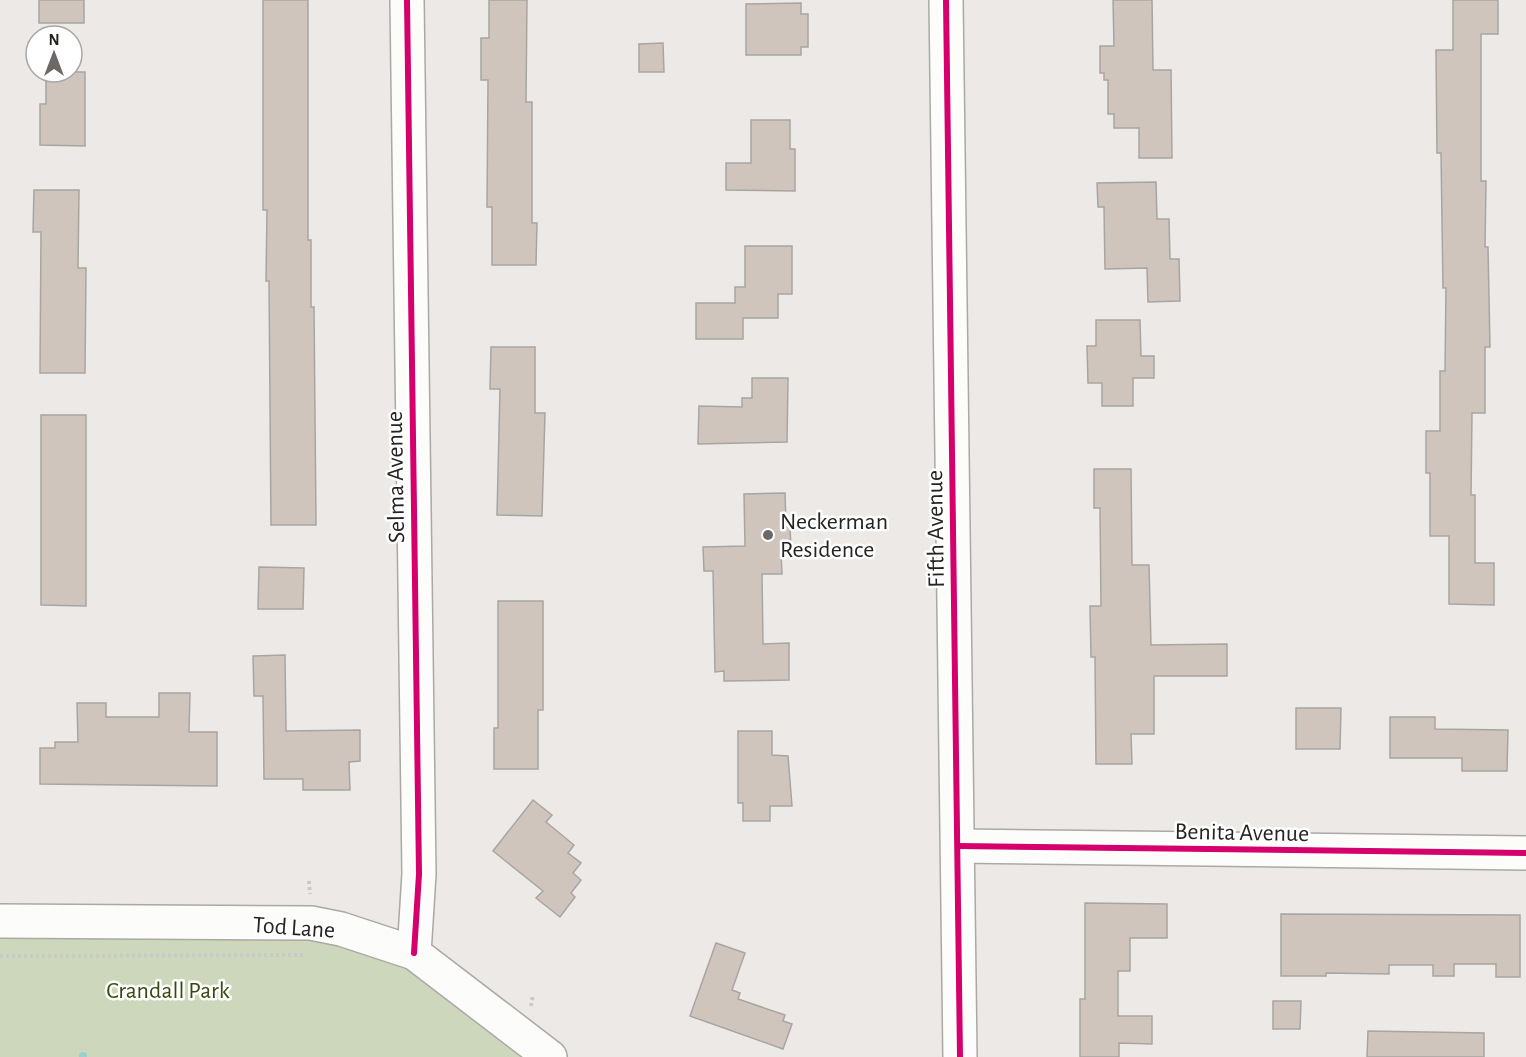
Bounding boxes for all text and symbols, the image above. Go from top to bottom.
north arrow [24,24,84,84]
text: N [48,32,60,48]
street label: Selma Avenue [383,411,409,543]
street label: Fifth Avenue [923,470,949,588]
place label: Neckerman Residence [780,510,888,562]
marker: Neckerman Residence [761,528,775,542]
street label: Benita Avenue [1174,820,1309,846]
street label: Tod Lane [252,913,336,943]
park label: Crandall Park [106,979,230,1003]

